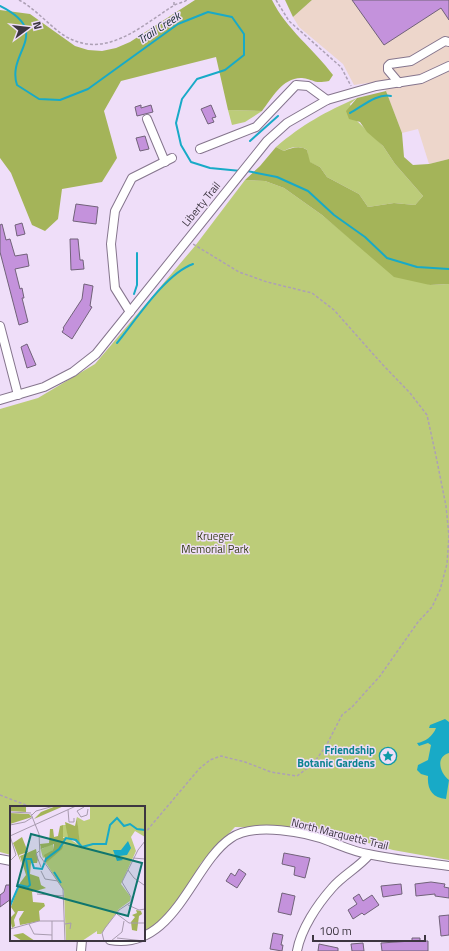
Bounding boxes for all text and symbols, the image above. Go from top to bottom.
water label: Trail Creek [133,6,186,49]
north arrow [8,8,48,48]
text: N [29,20,46,31]
street label: Liberty Trail [178,178,224,230]
park label: Krueger Memorial Park [181,528,249,557]
place label: Friendship Botanic Gardens [297,742,375,771]
place icon: Friendship Botanic Gardens [378,746,398,766]
inset map [10,806,145,941]
street label: North Marquette Trail [290,814,390,854]
scale bar [313,917,425,943]
text: 100 m [319,921,352,940]

